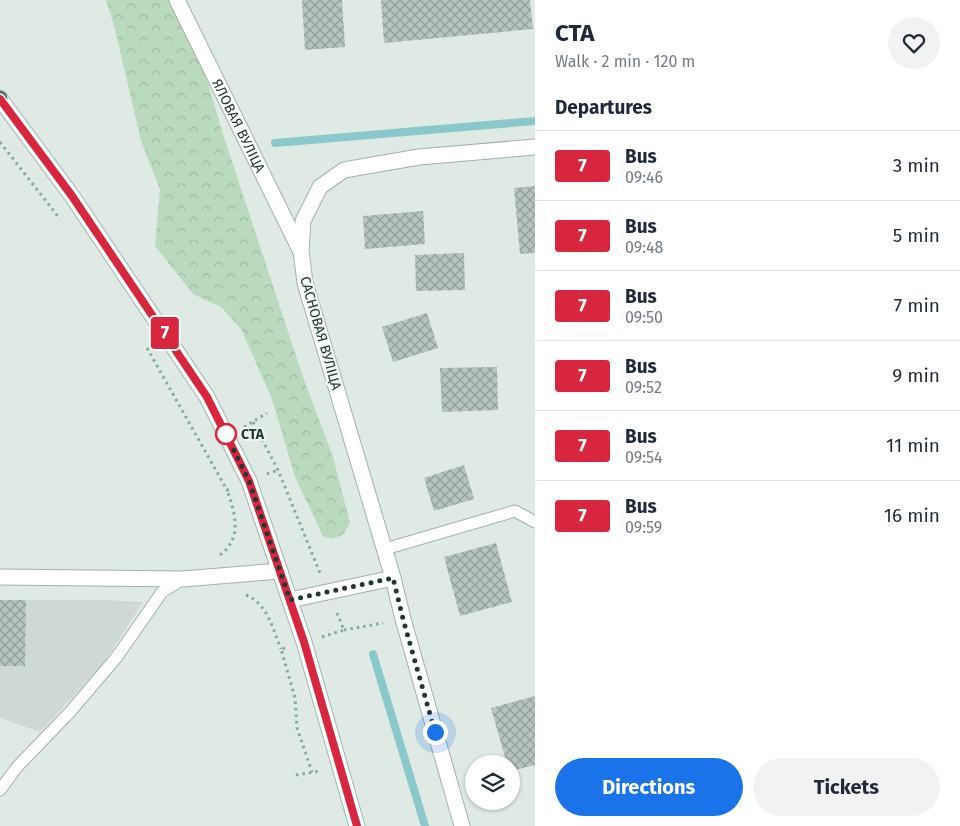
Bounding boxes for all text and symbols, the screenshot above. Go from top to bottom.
button: heart [888,17,940,69]
text: СТА [555,19,594,47]
text: Walk · 2 min · 120 m [555,52,695,71]
street label: ЯЛОВАЯ ВУЛІЦА [208,76,269,175]
text: Departures [555,96,652,119]
text: Bus [625,145,657,168]
text: 3 min [893,154,940,177]
text: 7 [578,155,587,177]
text: 09:46 [625,168,663,187]
text: Bus [625,215,657,238]
text: 5 min [893,224,940,247]
text: 7 [578,225,587,247]
text: 09:48 [625,238,663,257]
street label: САСНОВАЯ ВУЛІЦА [296,274,345,392]
text: Bus [625,285,657,308]
text: 7 min [894,294,940,317]
text: 7 [578,295,587,317]
text: 09:50 [625,308,663,327]
line badge: 7 [149,317,181,349]
text: 7 [161,322,169,344]
text: Bus [625,355,657,378]
text: 9 min [892,364,940,387]
text: 7 [578,365,587,387]
text: 09:52 [625,378,662,397]
marker: СТА [215,423,237,445]
text: Bus [625,425,657,448]
place label: СТА [241,426,265,443]
text: 11 min [886,434,940,457]
text: 7 [578,435,587,457]
text: 09:54 [625,448,663,467]
text: Bus [625,495,657,518]
text: 16 min [884,504,940,527]
text: 7 [578,505,587,527]
text: 09:59 [625,518,662,537]
your location [423,720,448,745]
map controls [465,755,520,810]
button: layers [465,755,520,810]
button: Directions [555,758,743,816]
button: Tickets [753,758,940,816]

